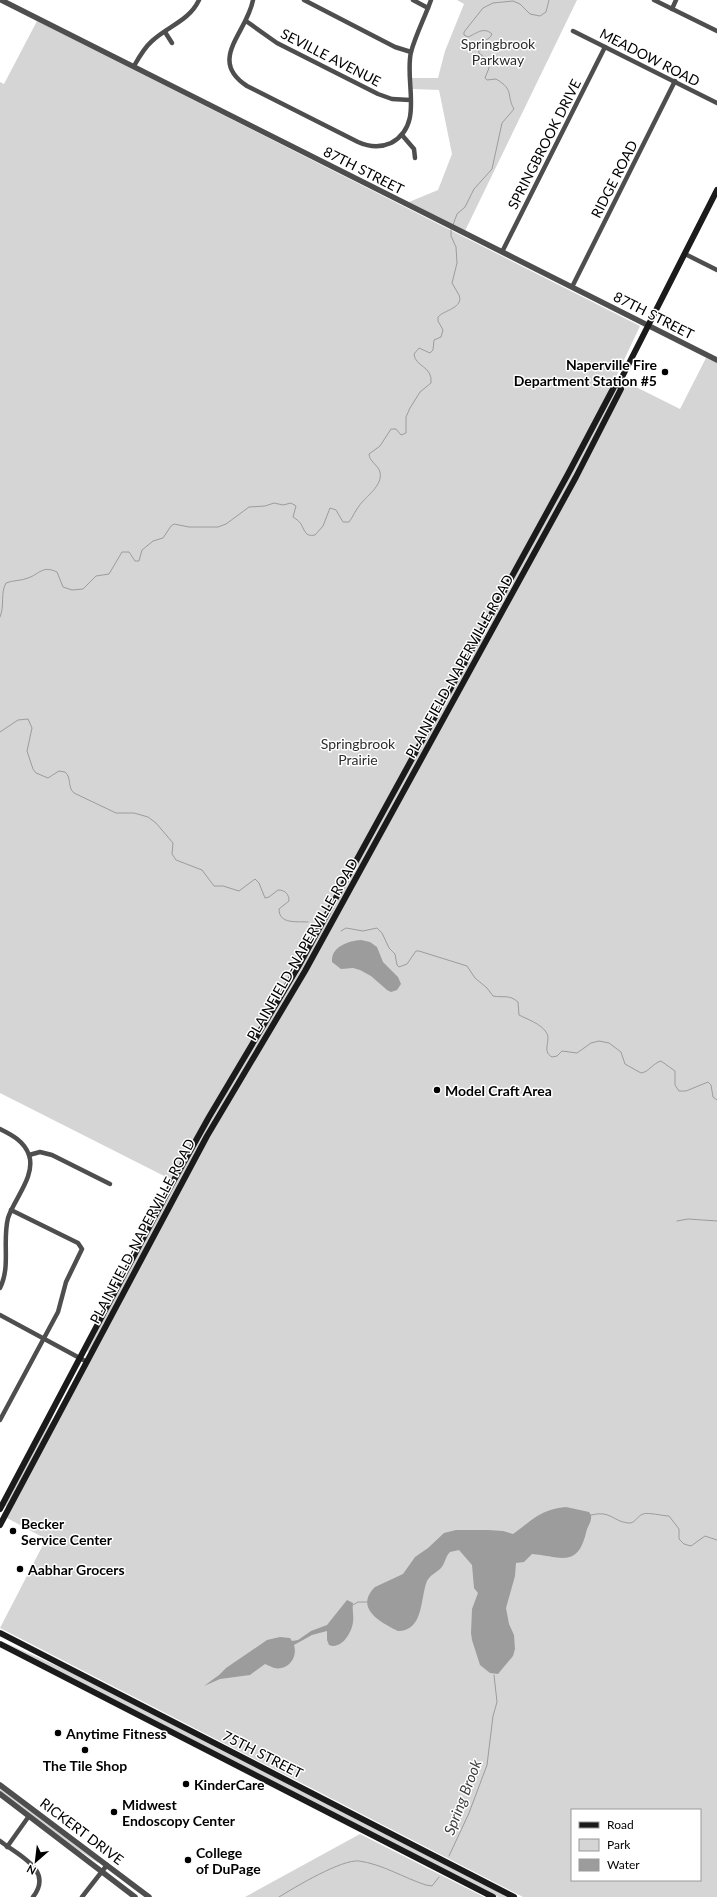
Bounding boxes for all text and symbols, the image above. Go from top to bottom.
street label: SEVILLE AVENUE [278,24,384,90]
street label: MEADOW ROAD [597,24,703,90]
park label: Springbrook Parkway [461,35,536,68]
street label: SPRINGBROOK DRIVE [504,76,584,212]
street label: RIDGE ROAD [587,137,641,221]
street label: 87TH STREET [321,142,408,198]
street label: 87TH STREET [611,287,698,343]
place label: Naperville Fire Department Station #5 [514,356,658,389]
marker: Naperville Fire Department Station #5 [660,367,670,377]
street label: PLAINFIELD-NAPERVILLE ROAD [401,571,517,761]
park label: Springbrook Prairie [321,735,396,768]
street label: PLAINFIELD-NAPERVILLE ROAD [243,855,361,1043]
place label: Model Craft Area [445,1082,552,1099]
marker: Model Craft Area [432,1085,442,1095]
street label: PLAINFIELD-NAPERVILLE ROAD [86,1136,198,1326]
place label: Becker Service Center [21,1515,113,1548]
marker: Becker Service Center [8,1526,18,1536]
place label: Aabhar Grocers [27,1561,125,1578]
marker: Aabhar Grocers [15,1564,25,1574]
place label: Anytime Fitness [65,1725,167,1742]
street label: 75TH STREET [220,1726,307,1782]
marker: Anytime Fitness [53,1728,63,1738]
marker: The Tile Shop [80,1745,90,1755]
water label: Spring Brook [439,1756,485,1837]
place label: The Tile Shop [43,1757,127,1774]
place label: KinderCare [194,1776,265,1793]
marker: KinderCare [181,1779,191,1789]
street label: RICKERT DRIVE [37,1794,127,1868]
place label: Midwest Endoscopy Center [122,1796,236,1829]
marker: Midwest Endoscopy Center [109,1807,119,1817]
legend [571,1809,701,1881]
text: Road [607,1817,634,1832]
text: Park [607,1837,631,1852]
north arrow [16,1841,56,1881]
place label: College of DuPage [196,1844,261,1877]
marker: College of DuPage [183,1855,193,1865]
text: Water [607,1857,640,1872]
text: N [24,1863,38,1878]

